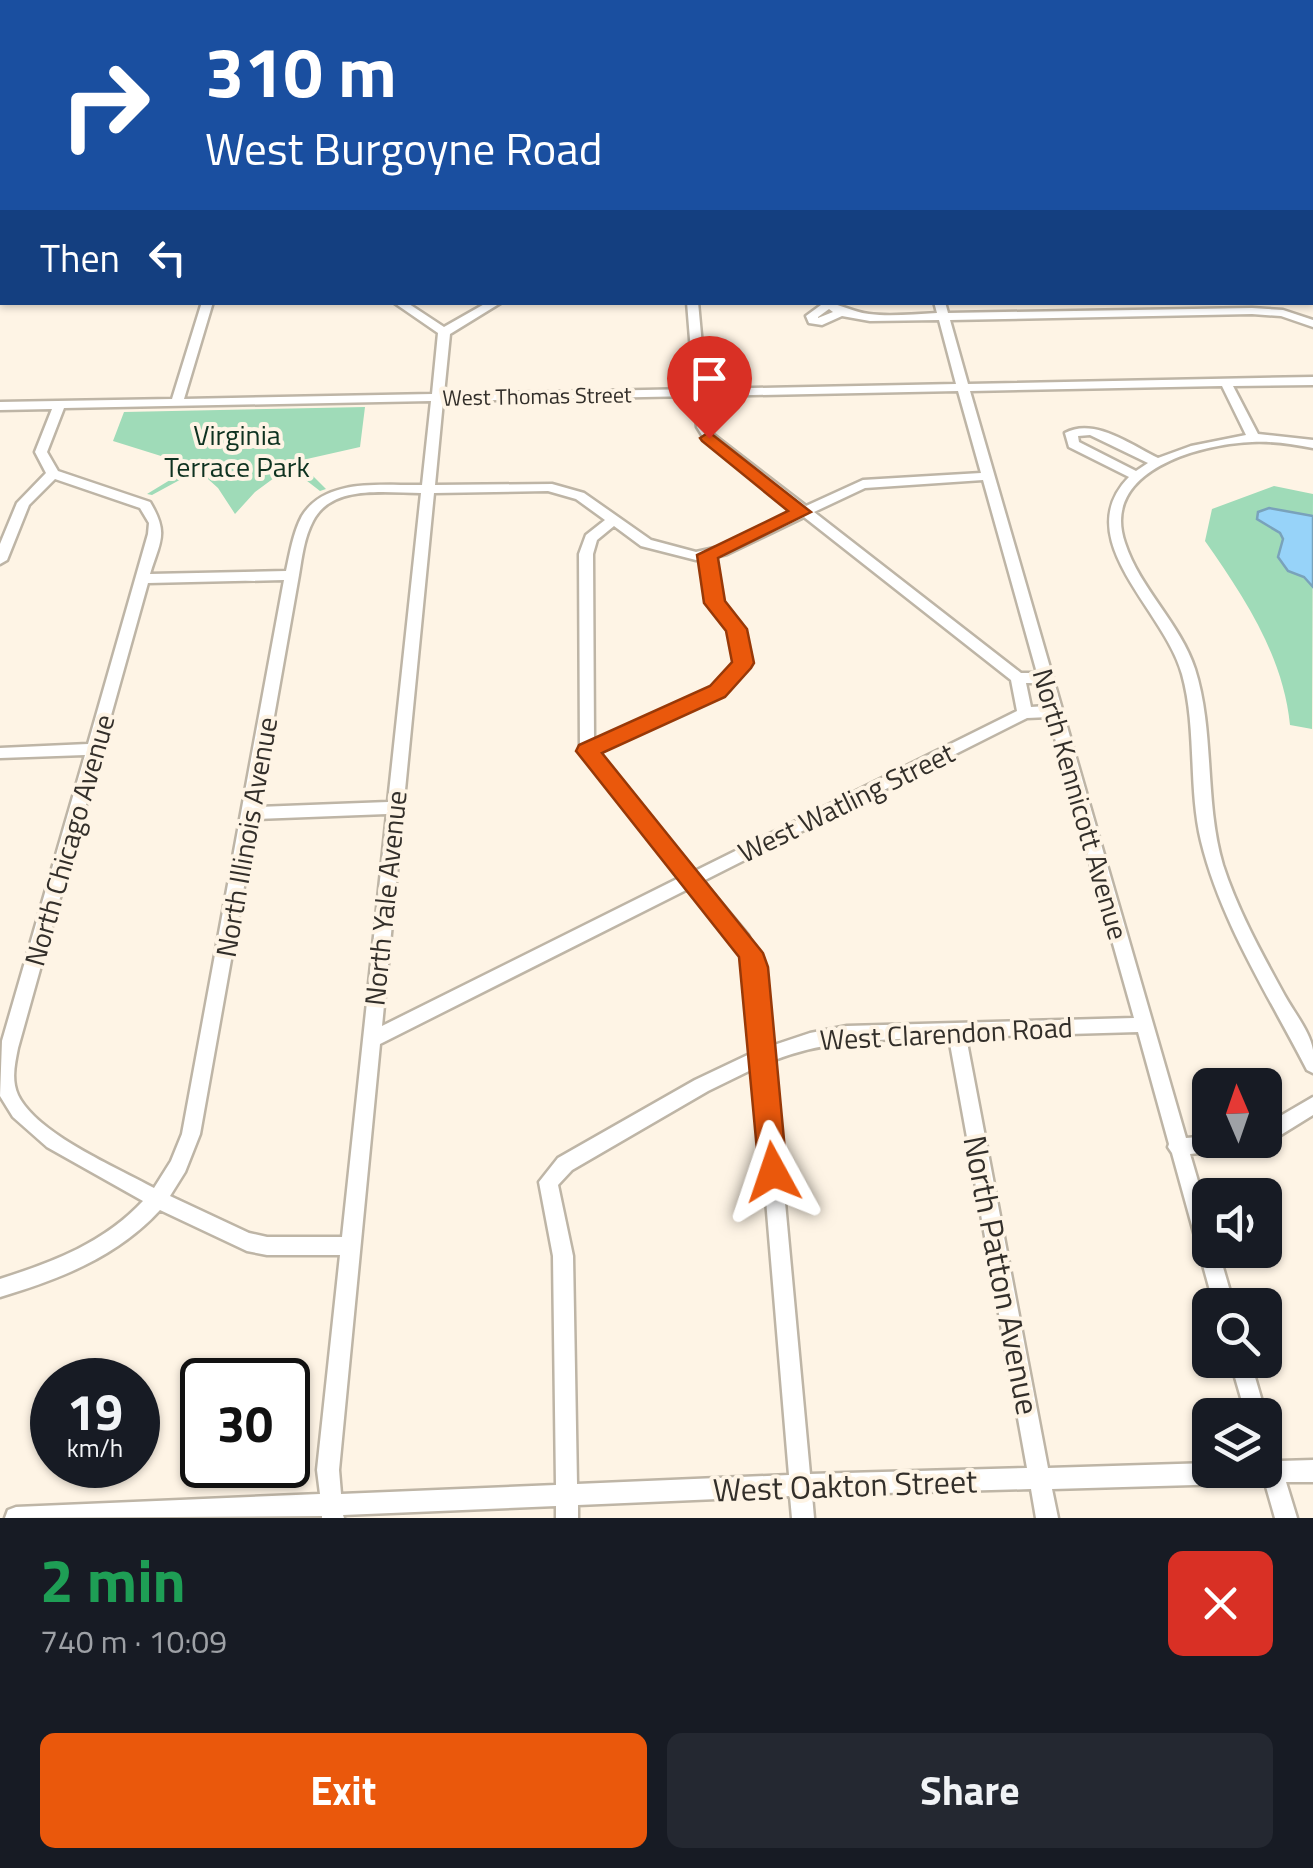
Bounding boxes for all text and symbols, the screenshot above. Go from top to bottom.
text: 310 m [205,18,397,124]
icon: right [40,40,170,170]
text: West Burgoyne Road [205,114,603,182]
text: Then [40,229,120,287]
icon: left [140,230,195,285]
pin [667,336,752,439]
icon: arrive [682,351,737,406]
street label: West Thomas Street [442,377,632,415]
park label: Virginia Terrace Park [164,413,310,488]
street label: North Kennicott Avenue [1022,663,1140,945]
street label: North Chicago Avenue [13,709,125,971]
street label: North Illinois Avenue [204,714,288,960]
street label: West Watling Street [731,731,962,873]
street label: North Yale Avenue [352,788,418,1008]
street label: West Clarendon Road [818,1005,1074,1061]
north arrow [1192,1068,1282,1158]
map controls [1192,1068,1282,1488]
position arrow [721,1120,825,1224]
street label: North Patton Avenue [951,1131,1053,1419]
button: sound [1192,1178,1282,1268]
button: search [1192,1288,1282,1378]
speed limit sign: 30 [180,1358,310,1488]
text: 19 [67,1373,123,1449]
button: layers [1192,1398,1282,1488]
text: km/h [67,1429,123,1467]
street label: West Oakton Street [712,1456,978,1514]
text: 2 min [40,1534,186,1625]
button: close [1168,1551,1273,1656]
text: 740 m · 10:09 [40,1617,227,1665]
button: Exit [40,1733,647,1848]
button: Share [667,1733,1273,1848]

